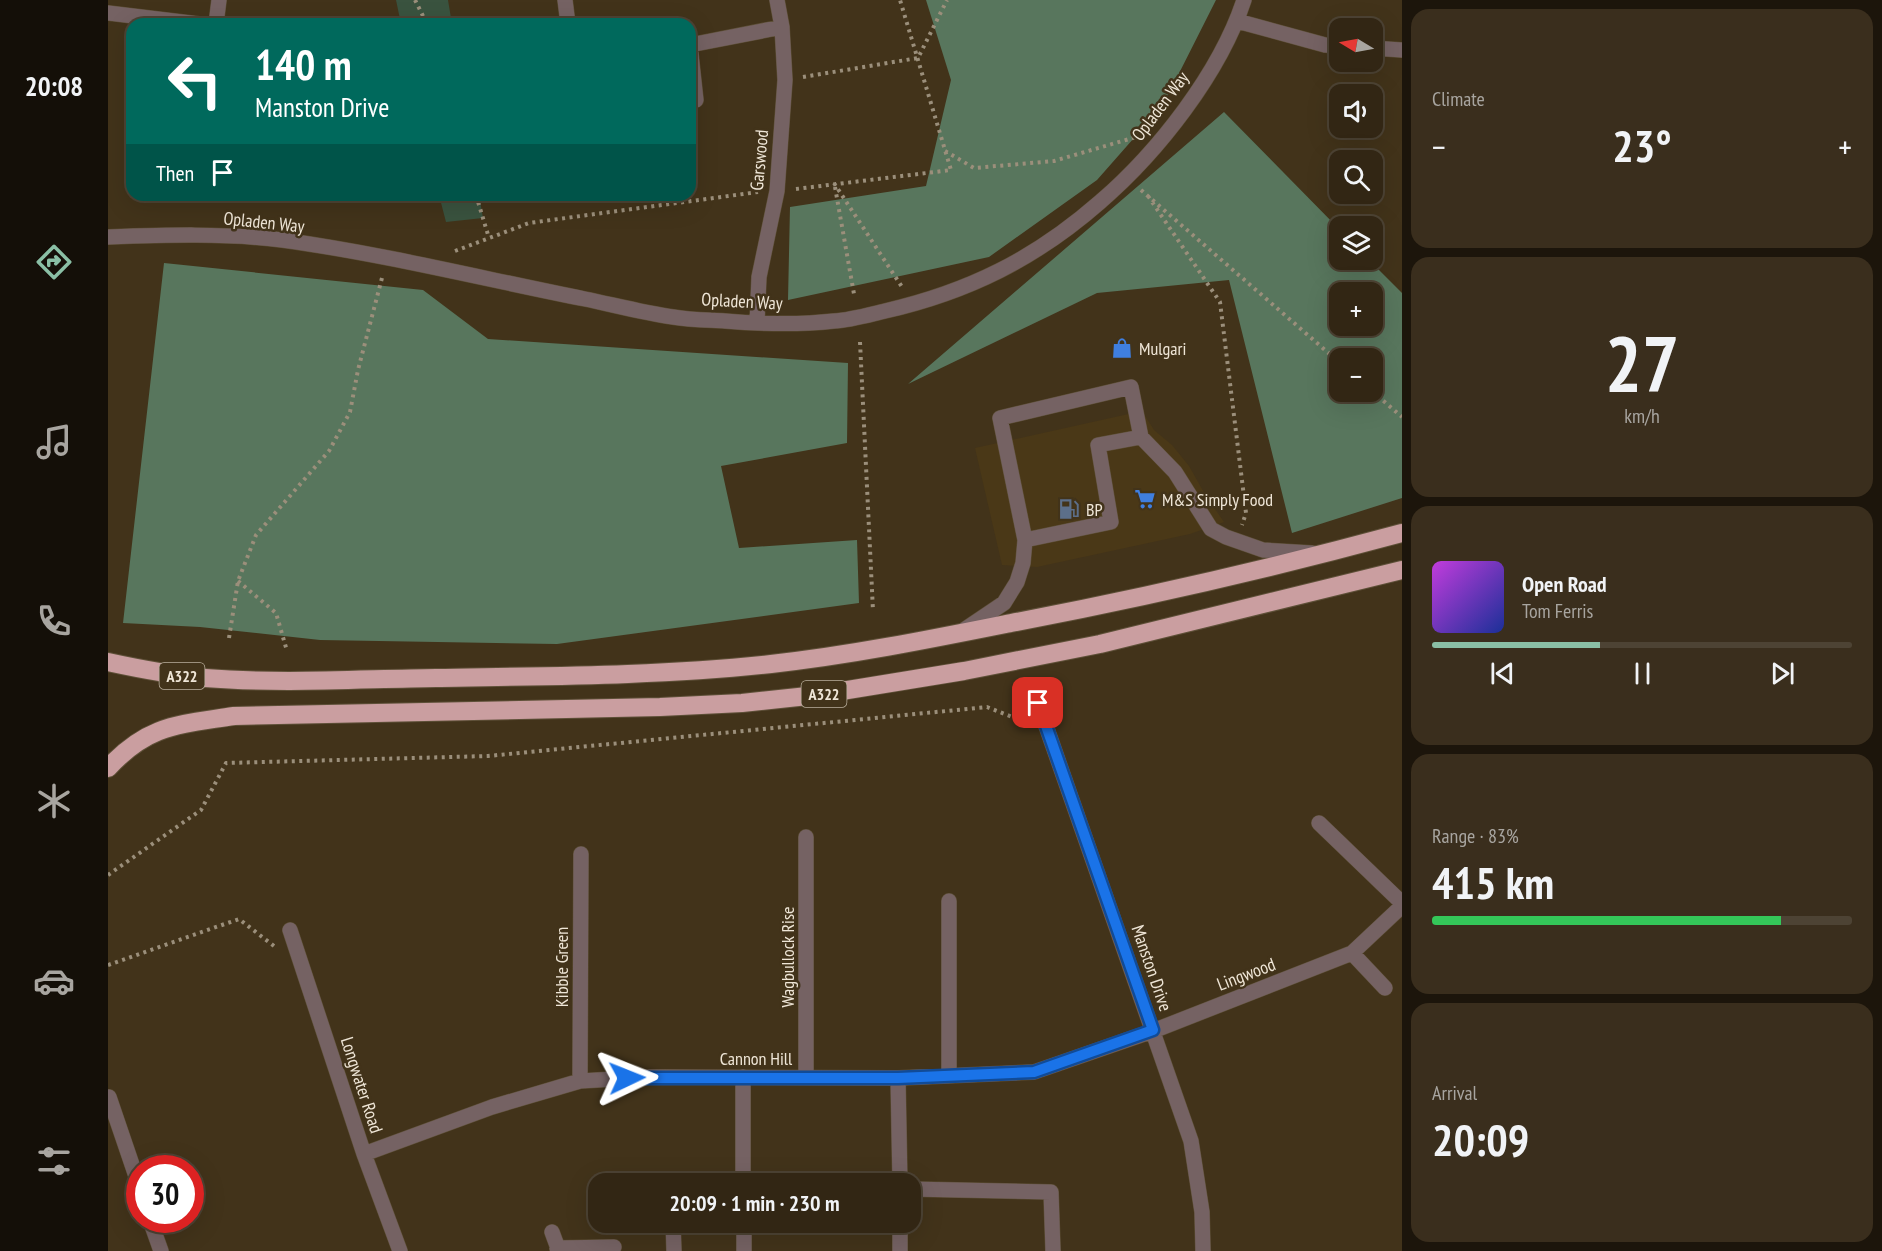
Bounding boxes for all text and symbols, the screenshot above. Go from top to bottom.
north arrow [1329,18,1383,72]
map controls [1329,18,1383,402]
text: 140 m [255,37,352,92]
icon: left [156,42,234,120]
street label: Opladen Way [1126,66,1194,145]
text: 20:08 [25,69,83,103]
button: sound [1329,84,1383,138]
text: Climate [1432,86,1485,112]
text: Manston Drive [255,90,390,124]
text: 23° [1612,116,1672,174]
text: − [1432,125,1446,168]
text: + [1838,125,1852,168]
street label: Garswood [745,129,773,191]
button: search [1329,150,1383,204]
icon: arrive [206,156,239,189]
text: Then [156,159,194,187]
street label: Opladen Way [222,206,306,238]
button: layers [1329,216,1383,270]
icon: directions [33,241,75,283]
button: + [1329,282,1383,336]
street label: Opladen Way [701,287,783,315]
text: 27 [1605,313,1679,414]
shop icon: Mulgari [1110,336,1134,360]
place label: Mulgari [1139,337,1186,360]
button: − [1329,348,1383,402]
text: km/h [1624,403,1660,429]
icon: music [33,421,75,463]
supermarket icon: M&S Simply Food [1133,487,1157,511]
place label: M&S Simply Food [1162,488,1273,511]
fuel station icon: BP [1057,497,1081,521]
place label: BP [1086,498,1103,521]
text: Open Road [1522,570,1607,598]
text: Tom Ferris [1522,598,1593,624]
icon: phone [33,600,75,642]
icon: previous [1486,657,1519,690]
icon: pause [1626,657,1659,690]
icon: next [1766,657,1799,690]
road number: A322 [160,663,205,689]
pin [1012,677,1063,728]
road number: A322 [802,681,846,707]
icon: arrive [1021,686,1054,719]
icon: climate [33,780,75,822]
text: Range · 83% [1432,823,1519,849]
text: 415 km [1432,853,1554,911]
street label: Wagbullock Rise [776,906,799,1008]
street label: Manston Drive [1127,922,1177,1014]
street label: Kibble Green [550,927,573,1007]
street label: Lingwood [1213,952,1279,996]
icon: car [33,960,75,1002]
street label: Longwater Road [336,1034,388,1136]
position arrow [595,1046,659,1110]
street label: Cannon Hill [720,1047,793,1070]
text: Arrival [1432,1080,1477,1106]
text: 20:09 [1432,1110,1529,1168]
icon: filters [33,1140,75,1182]
speed limit sign: 30 [126,1155,204,1233]
text: 20:09 · 1 min · 230 m [669,1189,840,1217]

